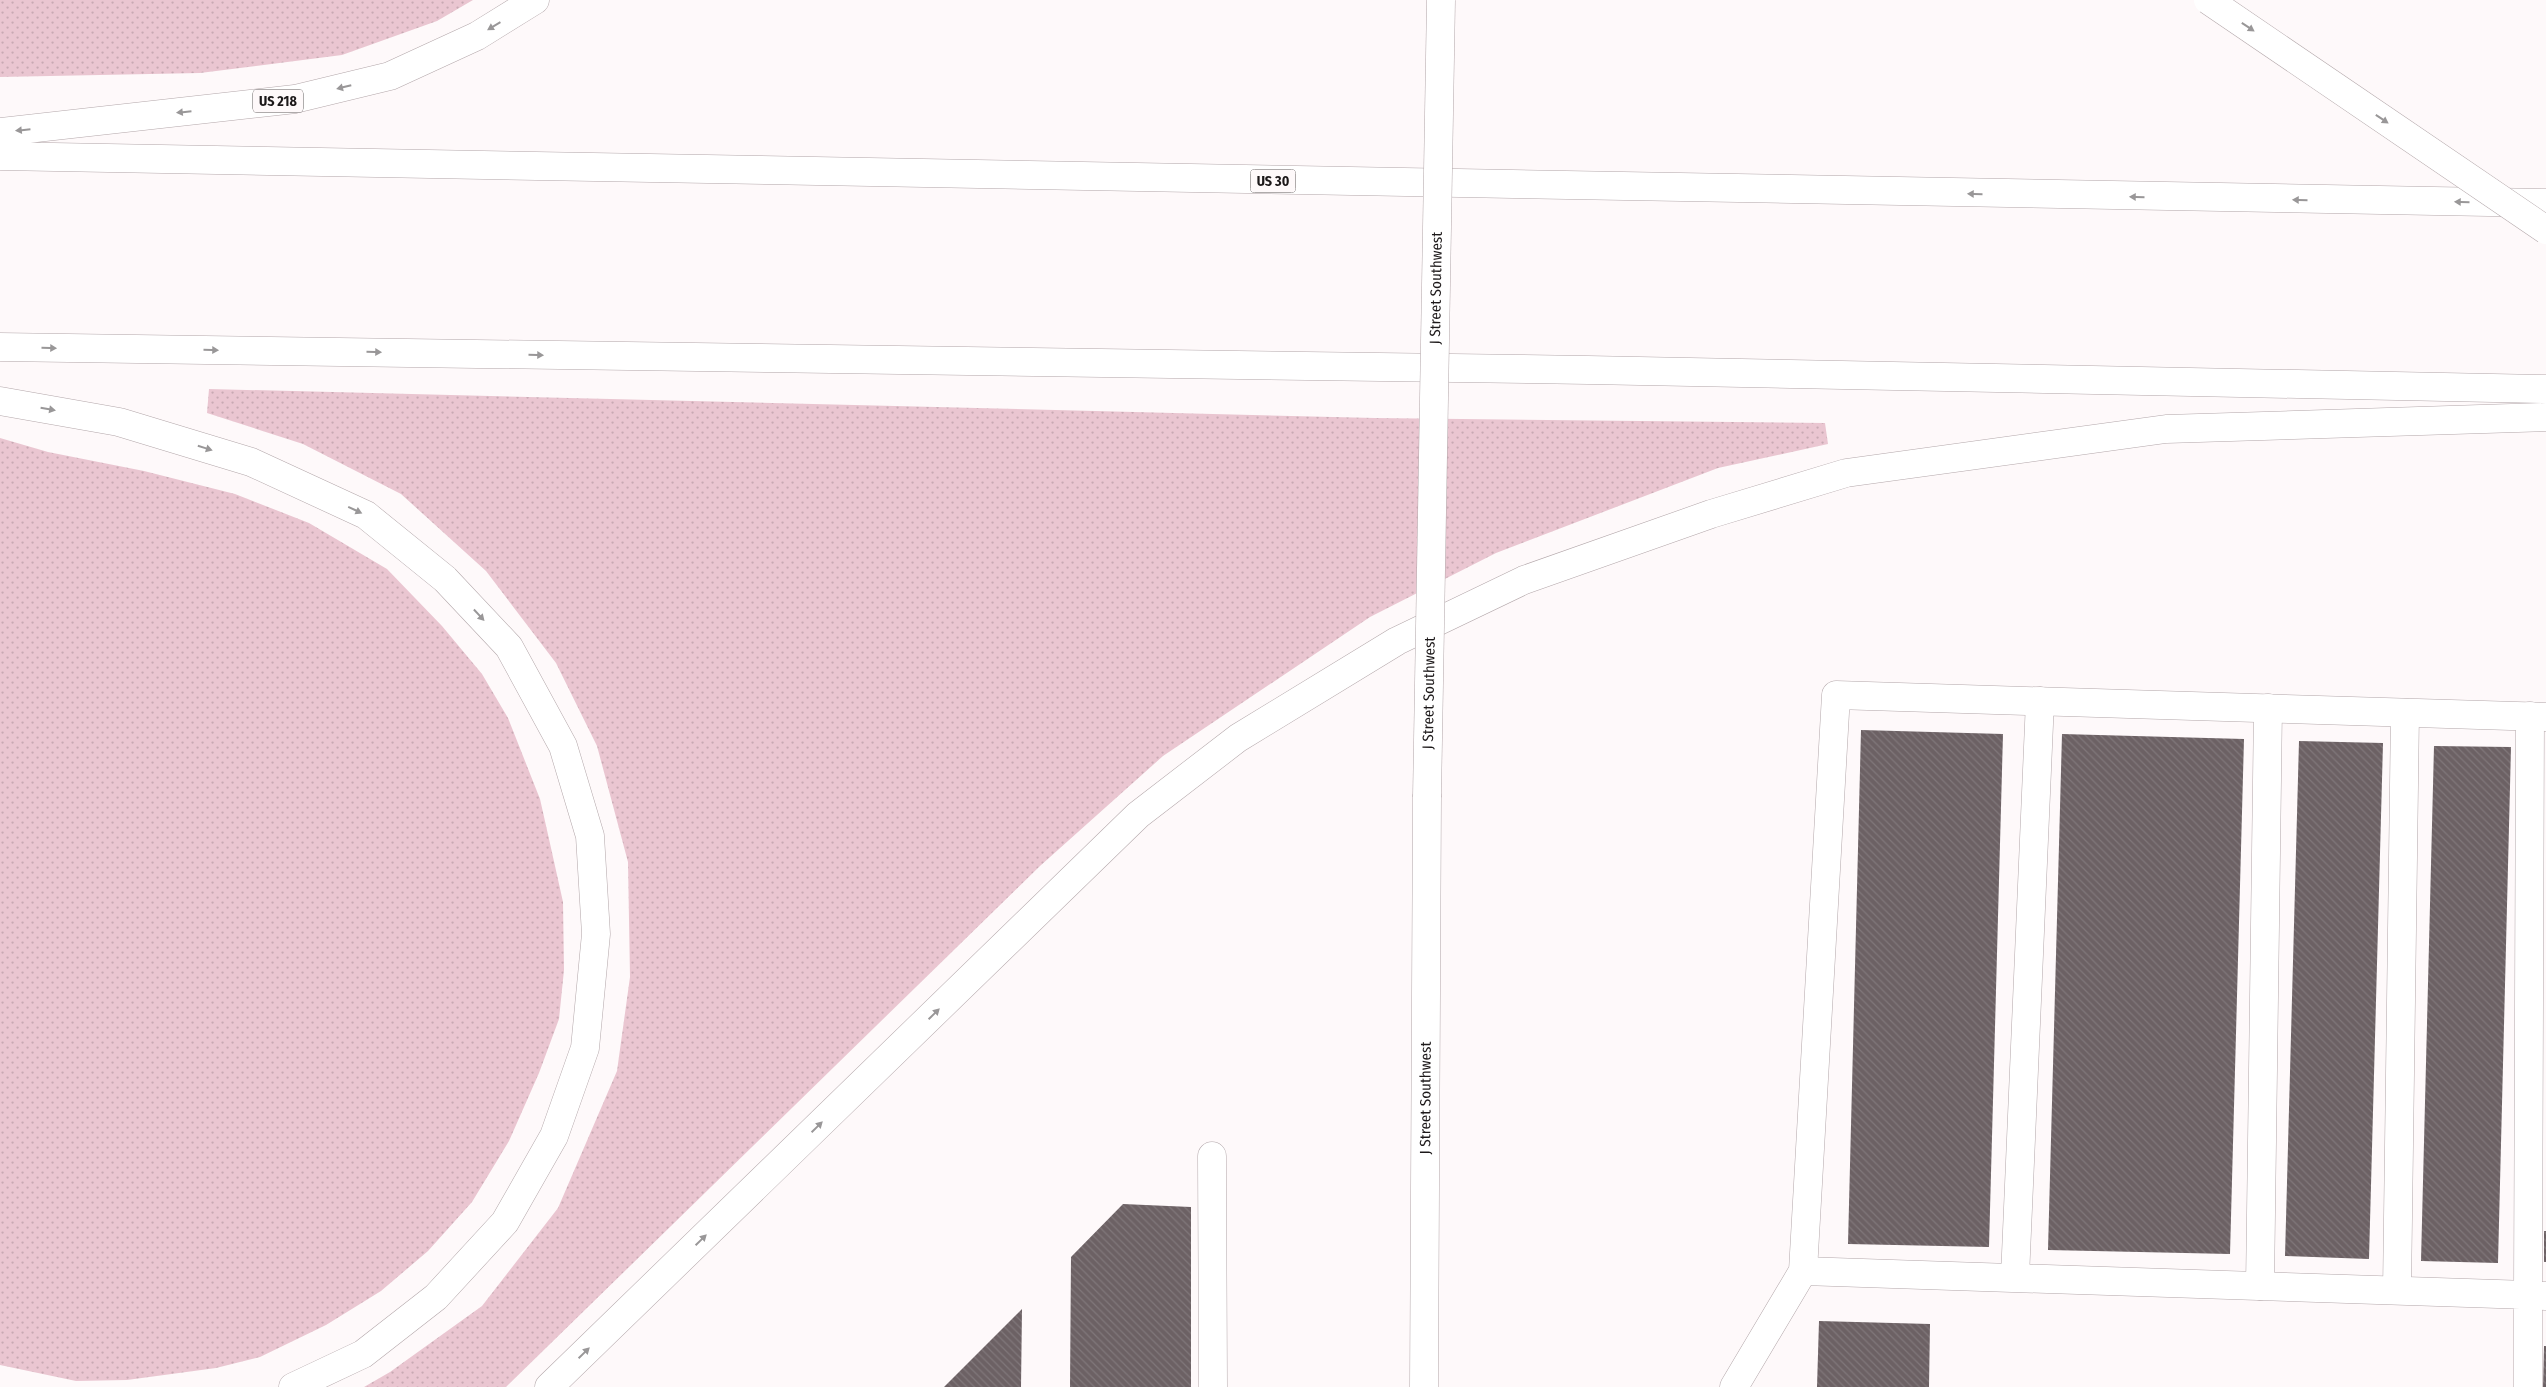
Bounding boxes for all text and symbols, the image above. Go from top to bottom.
one-way arrow [488,21,501,30]
one-way arrow [2241,23,2255,32]
one-way arrow [337,83,352,91]
road number: US 218 [253,90,303,112]
one-way arrow [176,108,192,116]
one-way arrow [2376,114,2389,124]
one-way arrow [14,126,30,134]
road number: US 30 [1250,170,1296,192]
one-way arrow [1967,190,1983,198]
one-way arrow [2129,193,2145,201]
one-way arrow [2292,196,2308,204]
one-way arrow [2454,198,2470,206]
street label: J Street Southwest [1426,231,1446,345]
one-way arrow [41,344,57,352]
one-way arrow [203,346,219,354]
one-way arrow [366,348,382,356]
one-way arrow [528,351,544,359]
one-way arrow [40,406,56,414]
one-way arrow [198,445,213,453]
one-way arrow [348,507,362,515]
one-way arrow [473,609,485,621]
street label: J Street Southwest [1419,636,1439,750]
one-way arrow [928,1008,940,1020]
street label: J Street Southwest [1416,1042,1435,1154]
one-way arrow [811,1121,823,1133]
one-way arrow [694,1234,706,1246]
one-way arrow [578,1347,590,1359]

